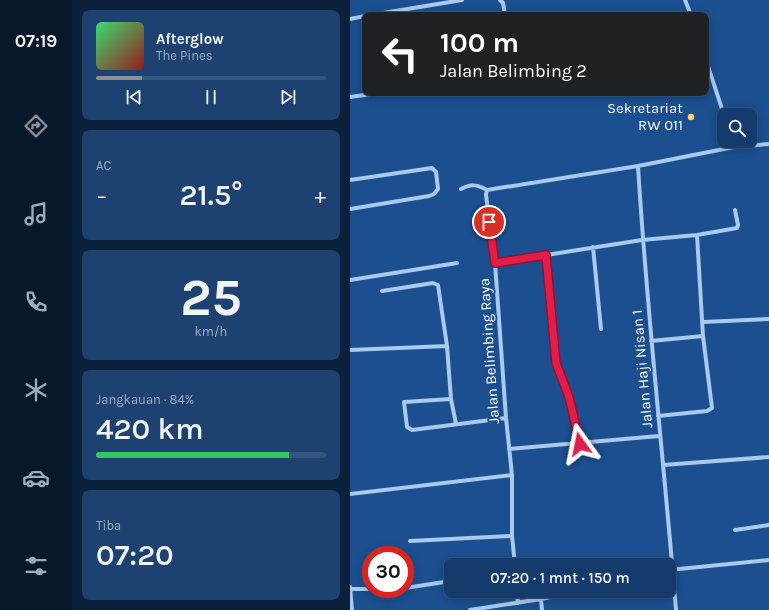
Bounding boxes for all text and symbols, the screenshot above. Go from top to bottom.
text: 100 m [440,26,519,59]
icon: left [374,28,426,80]
text: 07:19 [15,30,57,52]
text: Afterglow [156,30,224,48]
text: The Pines [156,48,213,63]
text: Jalan Belimbing 2 [440,60,587,82]
icon: previous [123,86,145,108]
icon: pause [200,86,222,108]
icon: next [277,86,299,108]
place label: Sekretariat RW 011 [607,99,683,134]
map controls [717,108,757,148]
button: search [717,108,757,148]
icon: directions [22,112,50,140]
marker: Sekretariat RW 011 [686,112,696,122]
text: AC [96,158,111,173]
text: 21.5° [179,177,243,213]
text: − [96,183,108,209]
text: + [314,183,326,209]
icon: music [22,200,50,228]
pin [472,205,506,239]
icon: arrive [478,211,500,233]
text: 25 [180,267,242,328]
street label: Jalan Belimbing Raya [475,277,503,425]
icon: phone [22,288,50,316]
street label: Jalan Haji Nisan 1 [628,309,656,429]
text: km/h [195,324,227,339]
icon: climate [22,376,50,404]
text: Jangkauan · 84% [96,392,194,407]
text: 420 km [96,411,204,447]
position arrow [559,423,601,465]
icon: car [22,464,50,492]
text: Tiba [96,518,121,533]
text: 07:20 [96,537,174,573]
speed limit sign: 30 [362,546,414,598]
icon: filters [22,552,50,580]
text: 07:20 · 1 mnt · 150 m [490,569,630,587]

